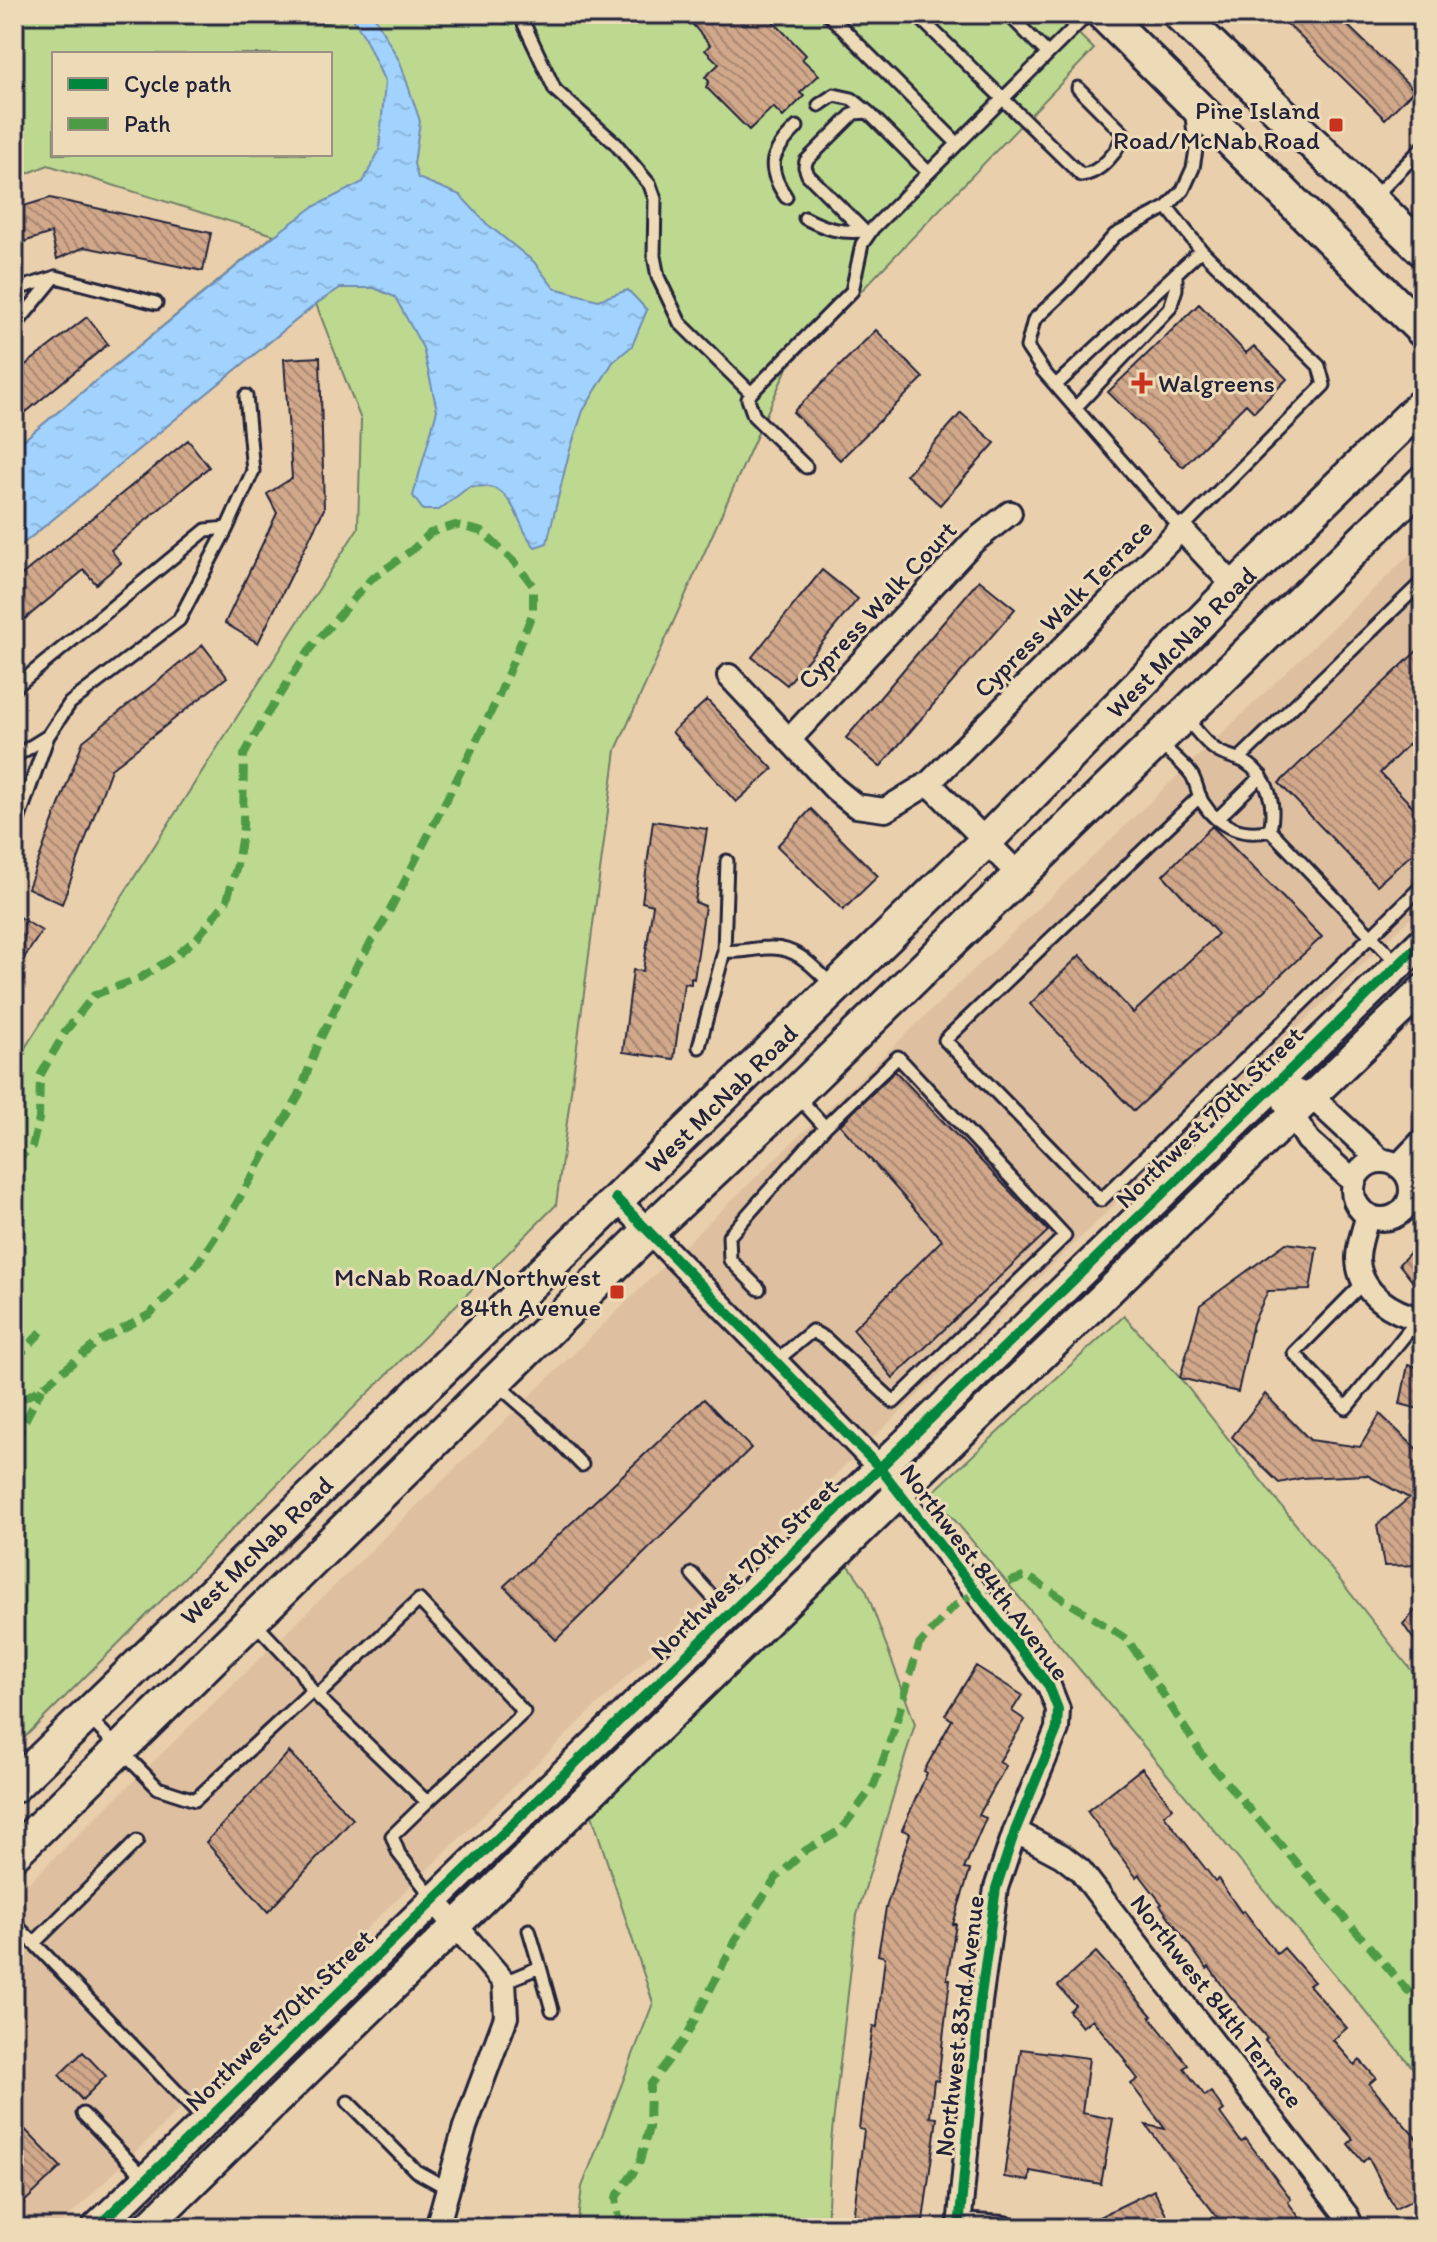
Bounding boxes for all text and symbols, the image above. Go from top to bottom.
legend [52,52,332,156]
text: Cycle path [124,69,231,98]
place label: Pine Island Road/McNab Road [1113,94,1320,156]
text: Path [124,109,171,138]
marker: Pine Island Road/McNab Road [1327,116,1345,134]
place label: Walgreens [1158,367,1275,399]
marker: Walgreens [1133,374,1151,392]
street label: Cypress Walk Terrace [967,512,1159,704]
street label: Cypress Walk Court [791,514,963,696]
street label: West McNab Road [1099,559,1263,725]
street label: West McNab Road [638,1017,804,1180]
street label: Northwest 70th Street [1108,1019,1310,1215]
place label: McNab Road/Northwest 84th Avenue [334,1261,601,1323]
marker: McNab Road/Northwest 84th Avenue [608,1283,626,1301]
street label: Northwest 84th Avenue [893,1457,1077,1687]
street label: West McNab Road [173,1469,340,1632]
street label: Northwest 70th Street [643,1471,845,1667]
street label: Northwest 84th Terrace [1123,1888,1311,2114]
street label: Northwest 83rd Avenue [927,1894,991,2158]
street label: Northwest 70th Street [178,1922,380,2118]

